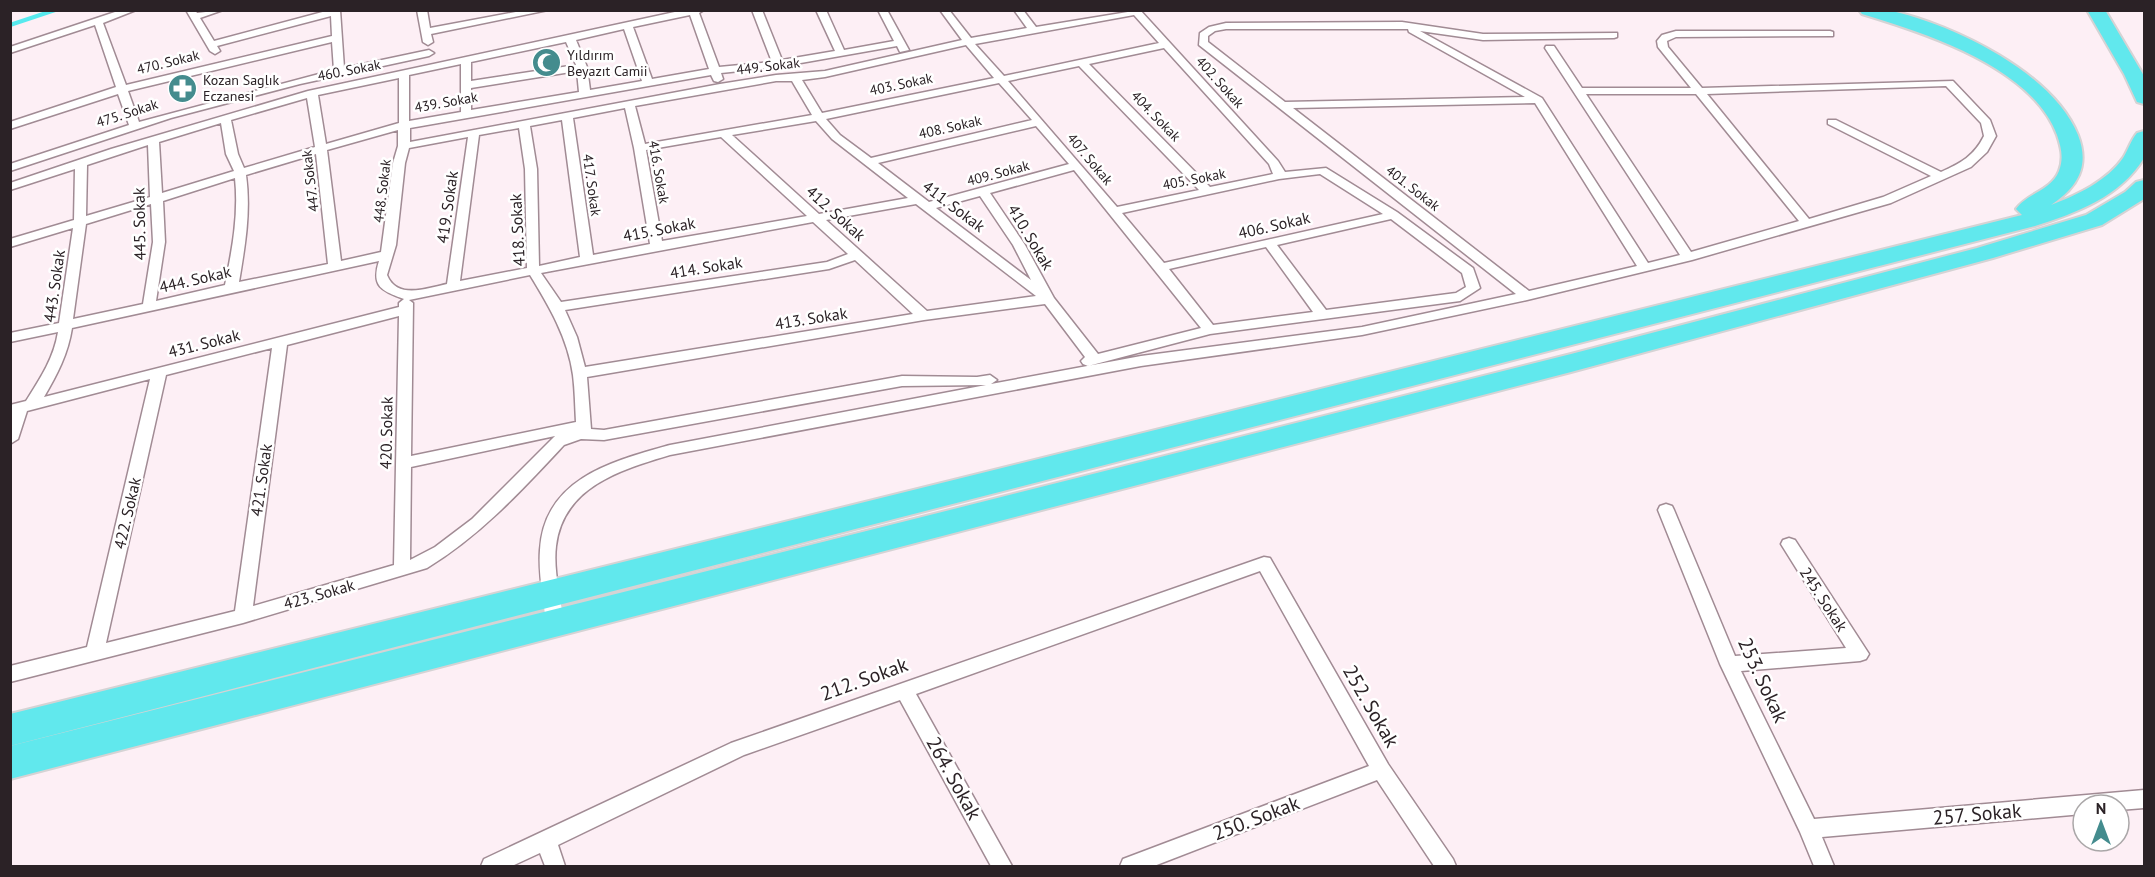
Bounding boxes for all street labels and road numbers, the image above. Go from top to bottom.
street label: 470. Sokak [135,45,201,78]
street label: 402. Sokak [1192,52,1248,112]
street label: 449. Sokak [735,53,801,79]
street label: 460. Sokak [316,55,382,85]
street label: 403. Sokak [868,69,934,99]
street label: 404. Sokak [1127,87,1185,145]
street label: 439. Sokak [413,88,479,116]
street label: 475. Sokak [94,94,160,131]
street label: 408. Sokak [917,111,983,143]
street label: 407. Sokak [1063,129,1117,189]
street label: 416. Sokak [645,139,673,205]
street label: 447. Sokak [297,149,323,213]
street label: 417. Sokak [579,153,605,217]
street label: 409. Sokak [965,156,1031,190]
street label: 448. Sokak [369,158,395,224]
street label: 401. Sokak [1382,161,1444,215]
street label: 405. Sokak [1161,164,1227,194]
street label: 419. Sokak [432,169,462,245]
street label: 411. Sokak [919,176,989,236]
street label: 412. Sokak [802,181,870,245]
street label: 445. Sokak [128,187,150,261]
street label: 418. Sokak [505,193,529,267]
street label: 410. Sokak [1004,201,1059,274]
street label: 406. Sokak [1236,207,1312,243]
street label: 415. Sokak [621,212,697,246]
street label: 443. Sokak [39,248,69,324]
street label: 414. Sokak [668,251,744,283]
street label: 444. Sokak [157,261,233,297]
street label: 413. Sokak [773,302,849,334]
street label: 431. Sokak [166,324,242,362]
street label: 420. Sokak [375,396,397,470]
street label: 421. Sokak [246,442,276,518]
street label: 422. Sokak [109,475,145,551]
street label: 245. Sokak [1796,563,1852,635]
street label: 423. Sokak [281,574,357,614]
street label: 253. Sokak [1732,633,1794,727]
street label: 212. Sokak [817,651,912,707]
street label: 252. Sokak [1337,660,1405,752]
street label: 264. Sokak [921,732,988,825]
street label: 250. Sokak [1209,789,1304,846]
street label: 257. Sokak [1932,797,2023,831]

